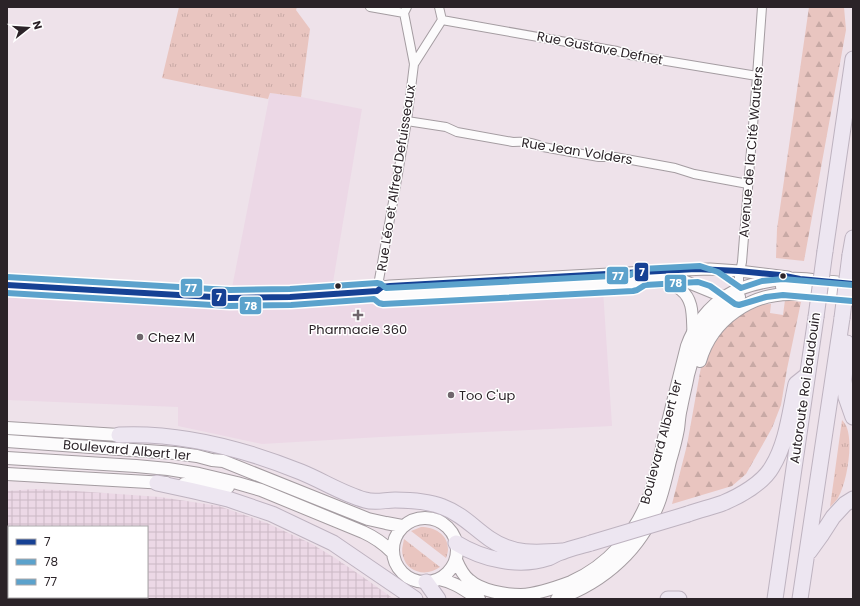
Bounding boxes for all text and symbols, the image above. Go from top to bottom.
north arrow [8,8,48,48]
text: N [29,19,46,31]
street label: Rue Gustave Defnet [535,26,665,70]
street label: Avenue de la Cité Wauters [734,65,768,238]
street label: Rue Léo et Alfred Defuisseaux [372,82,420,273]
street label: Rue Jean Volders [520,133,634,169]
line badge: 7 [634,262,649,282]
text: 7 [639,264,645,280]
line badge: 77 [606,266,629,285]
text: 77 [612,268,624,284]
unlabelled marker [778,271,788,281]
line badge: 78 [664,274,687,293]
text: 78 [669,275,683,291]
line badge: 77 [180,278,203,297]
text: 77 [185,280,197,296]
unlabelled marker [333,281,343,291]
line badge: 7 [211,288,227,307]
text: 7 [216,289,222,305]
line badge: 78 [239,296,262,315]
text: 78 [244,298,258,314]
marker: Pharmacie 360 [353,310,363,320]
street label: Autoroute Roi Baudouin [785,311,825,465]
place label: Pharmacie 360 [309,320,407,339]
place label: Chez M [148,328,195,347]
marker: Chez M [135,332,145,342]
street label: Boulevard Albert 1er [635,378,687,506]
place label: Too C'up [459,386,516,405]
marker: Too C'up [446,390,456,400]
street label: Boulevard Albert 1er [62,435,192,465]
legend [8,526,148,598]
text: 7 [44,533,51,550]
text: 78 [44,553,58,570]
text: 77 [44,573,58,590]

